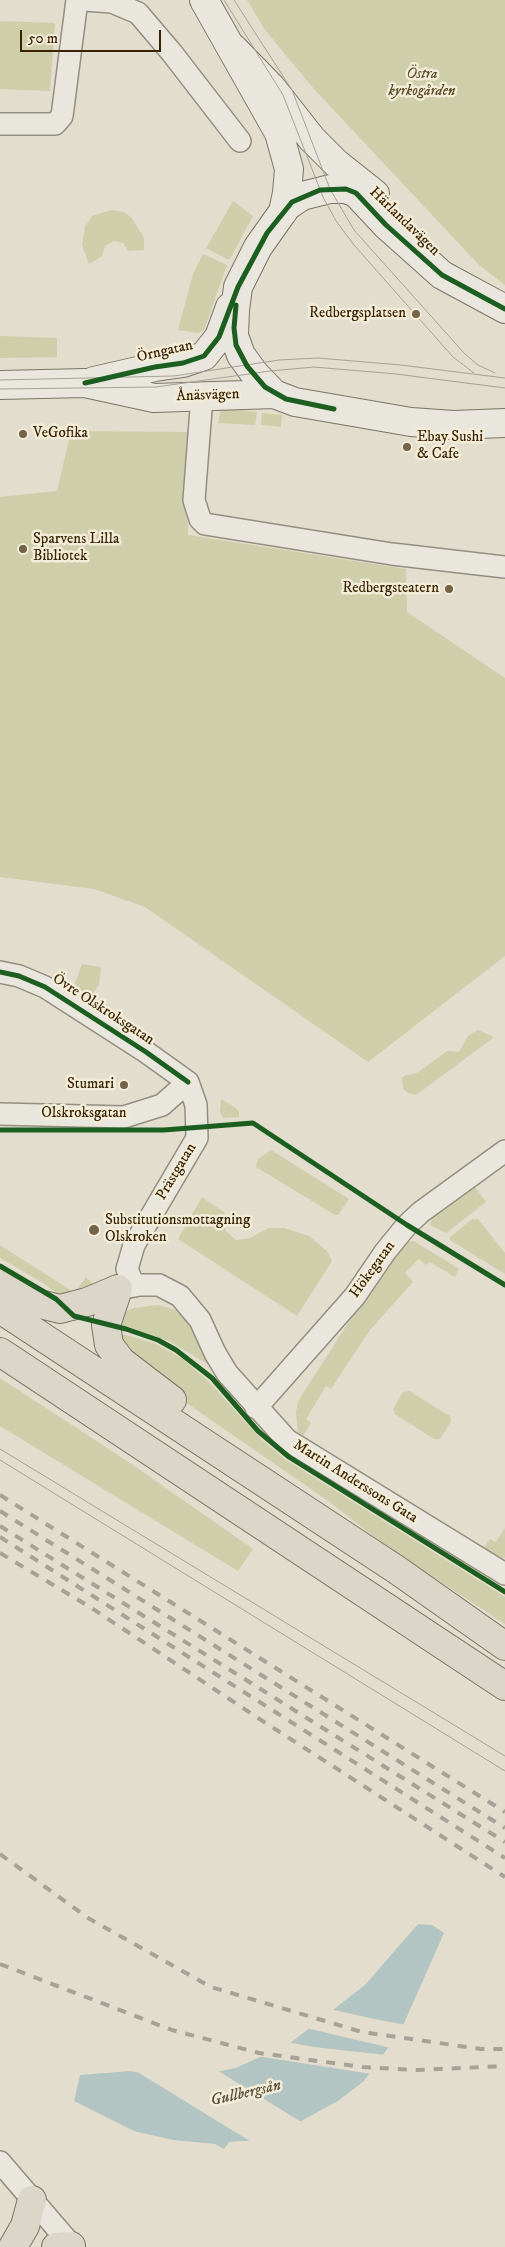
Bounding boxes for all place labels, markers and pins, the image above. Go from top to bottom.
place label: Redbergsplatsen [309,305,406,323]
marker: Redbergsplatsen [410,308,422,320]
place label: VeGofika [33,425,88,443]
marker: VeGofika [17,428,29,440]
place label: Ebay Sushi & Cafe [417,429,483,464]
marker: Ebay Sushi & Cafe [401,441,413,453]
place label: Sparvens Lilla Bibliotek [33,531,119,566]
marker: Sparvens Lilla Bibliotek [17,543,29,555]
place label: Redbergsteatern [342,580,439,598]
marker: Redbergsteatern [443,583,455,595]
place label: Stumari [67,1076,114,1094]
marker: Stumari [118,1079,130,1091]
place label: Substitutionsmottagning Olskroken [105,1212,250,1247]
marker: Substitutionsmottagning Olskroken [87,1223,101,1237]

